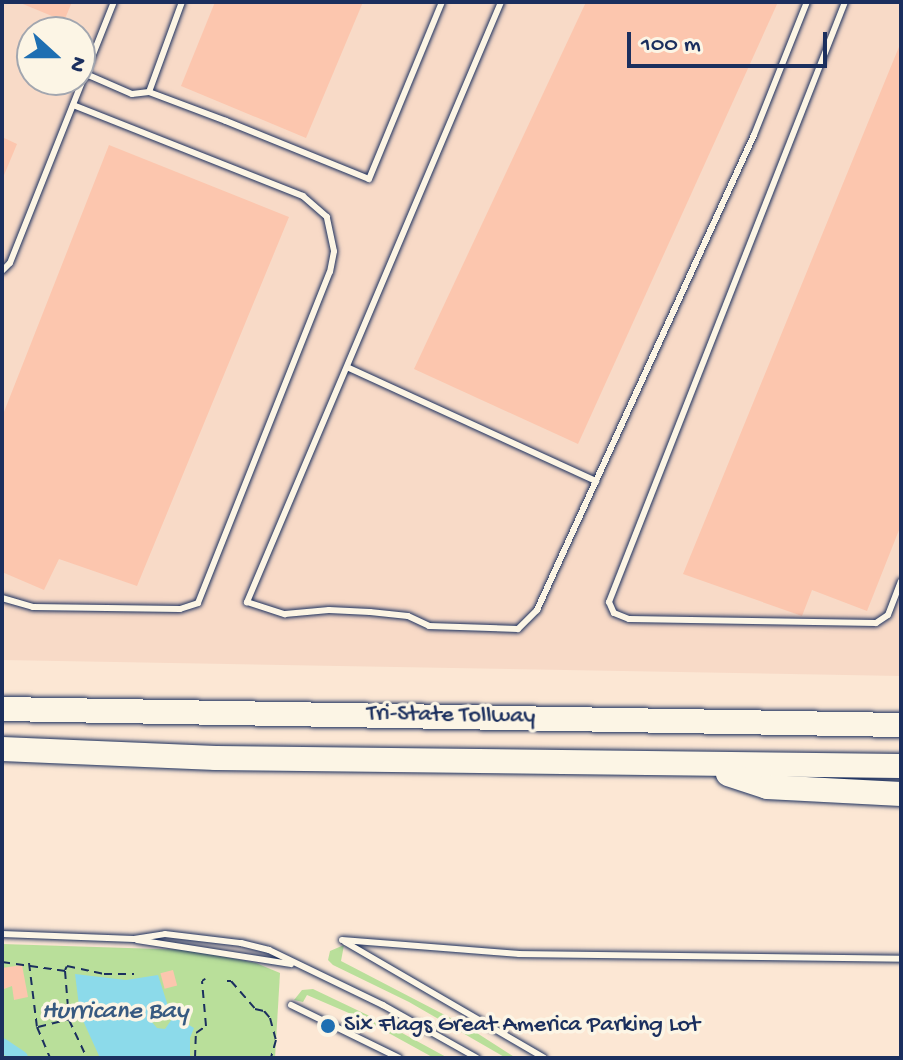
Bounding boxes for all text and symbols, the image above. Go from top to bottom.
north arrow [16,16,96,96]
scale bar [631,16,831,66]
text: 100 m [641,31,701,60]
text: N [62,53,91,75]
street label: Tri-State Tollway [366,700,536,732]
water label: Hurricane Bay [42,997,188,1029]
place label: Six Flags Great America Parking Lot [344,1012,700,1040]
marker: Six Flags Great America Parking Lot [319,1017,337,1035]

